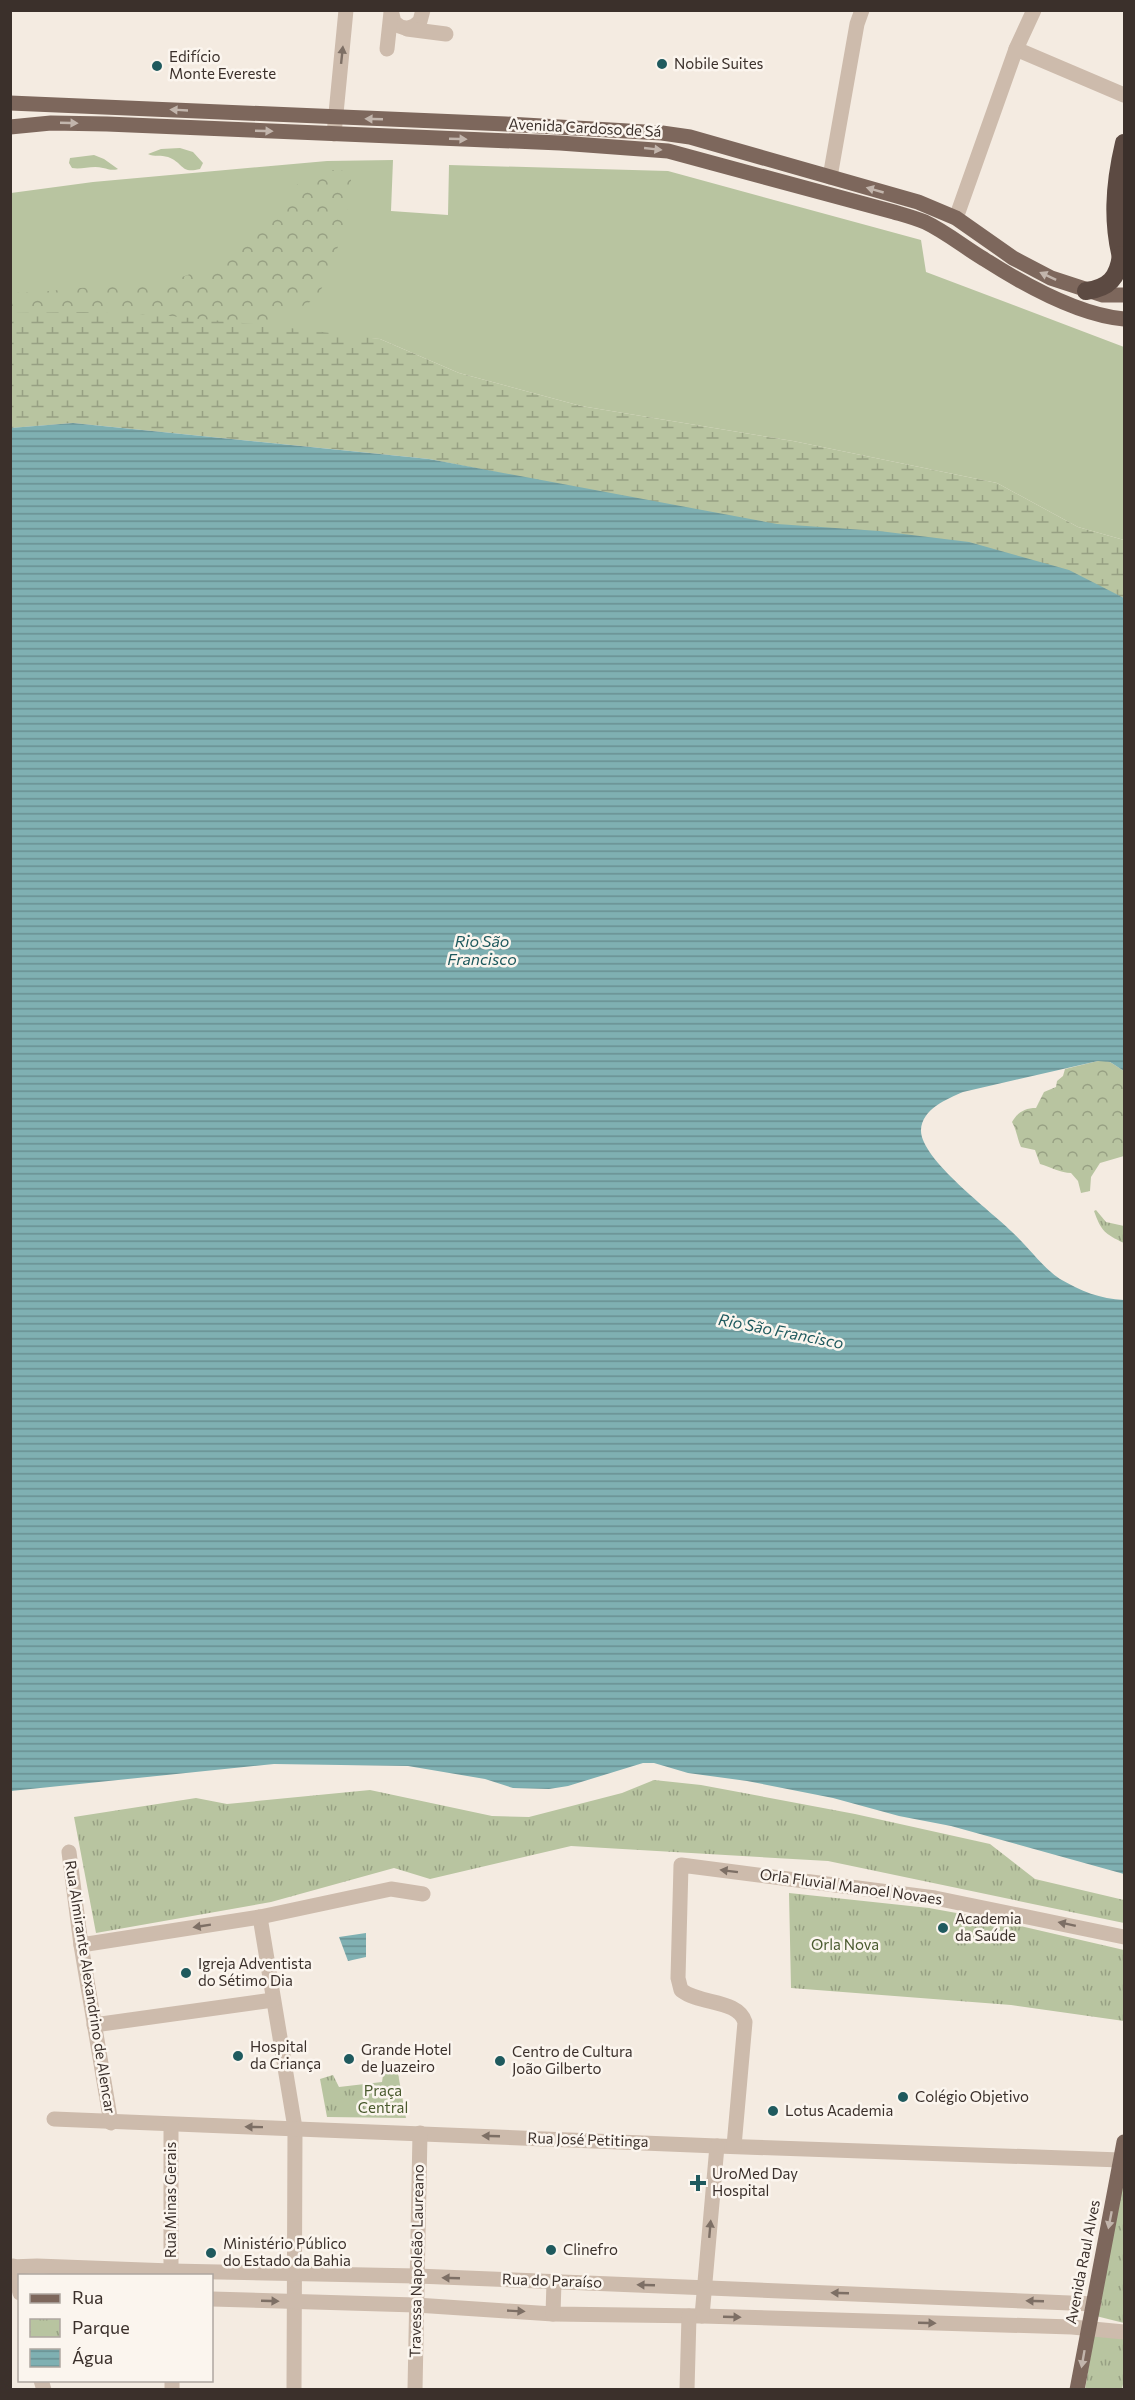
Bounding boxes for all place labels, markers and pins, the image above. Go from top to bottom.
place label: Edifício Monte Evereste [169,47,276,82]
place label: Nobile Suites [674,54,764,72]
marker: Nobile Suites [655,57,669,71]
marker: Edifício Monte Evereste [150,59,164,73]
place label: Academia da Saúde [955,1909,1022,1944]
marker: Academia da Saúde [936,1921,950,1935]
place label: Igreja Adventista do Sétimo Dia [198,1954,312,1989]
marker: Igreja Adventista do Sétimo Dia [179,1966,193,1980]
place label: Hospital da Criança [250,2037,321,2072]
place label: Grande Hotel de Juazeiro [361,2040,452,2075]
place label: Centro de Cultura João Gilberto [512,2042,633,2077]
marker: Hospital da Criança [231,2049,245,2063]
marker: Grande Hotel de Juazeiro [342,2052,356,2066]
marker: Centro de Cultura João Gilberto [493,2054,507,2068]
place label: Colégio Objetivo [915,2087,1029,2105]
marker: Colégio Objetivo [896,2090,910,2104]
place label: Lotus Academia [785,2101,893,2119]
marker: Lotus Academia [766,2104,780,2118]
place label: UroMed Day Hospital [712,2164,798,2199]
marker: UroMed Day Hospital [689,2174,707,2192]
place label: Ministério Público do Estado da Bahia [223,2234,351,2269]
place label: Clinefro [563,2240,618,2258]
marker: Clinefro [544,2243,558,2257]
marker: Ministério Público do Estado da Bahia [204,2246,218,2260]

